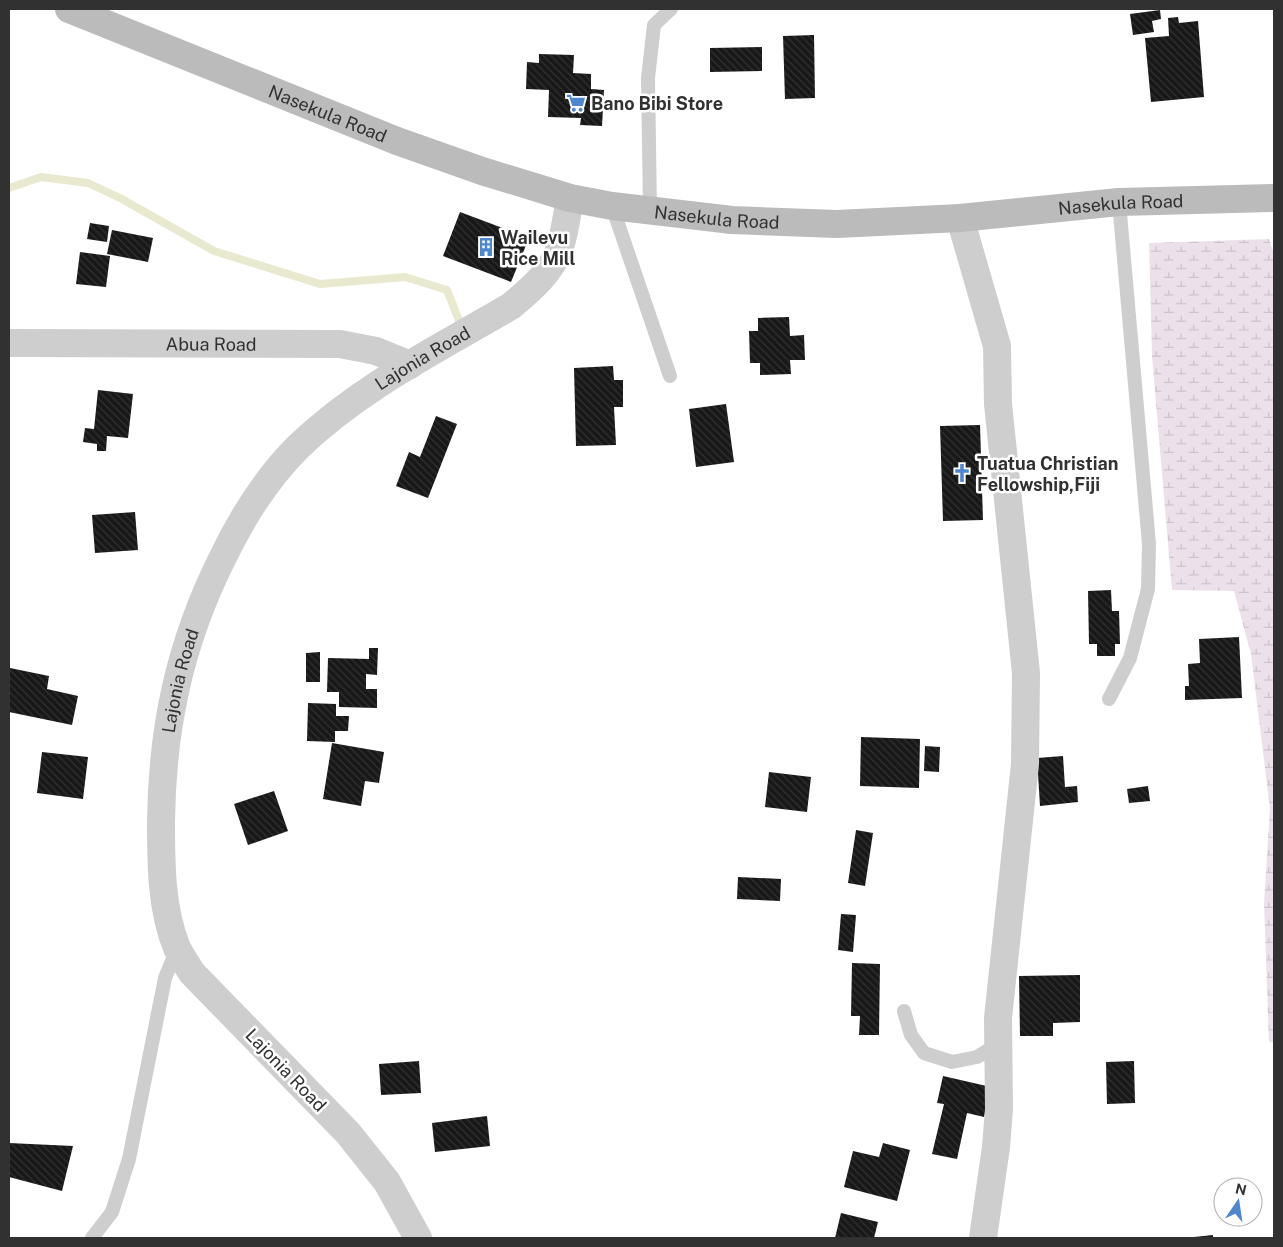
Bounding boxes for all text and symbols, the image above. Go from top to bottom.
street label: Nasekula Road [266,80,390,146]
supermarket icon: Bano Bibi Store [565,92,587,114]
place label: Bano Bibi Store [591,93,723,114]
street label: Nasekula Road [1057,190,1184,219]
street label: Nasekula Road [653,201,780,232]
place label: Wailevu Rice Mill [501,227,576,269]
building icon: Wailevu Rice Mill [475,236,497,258]
street label: Lajonia Road [371,321,474,394]
street label: Abua Road [165,333,257,354]
place label: Tuatua Christian Fellowship,Fiji [977,453,1118,495]
church icon: Tuatua Christian Fellowship,Fiji [951,462,973,484]
street label: Lajonia Road [157,626,202,734]
street label: Lajonia Road [241,1024,331,1116]
north arrow [1213,1177,1263,1227]
text: N [1234,1180,1248,1198]

